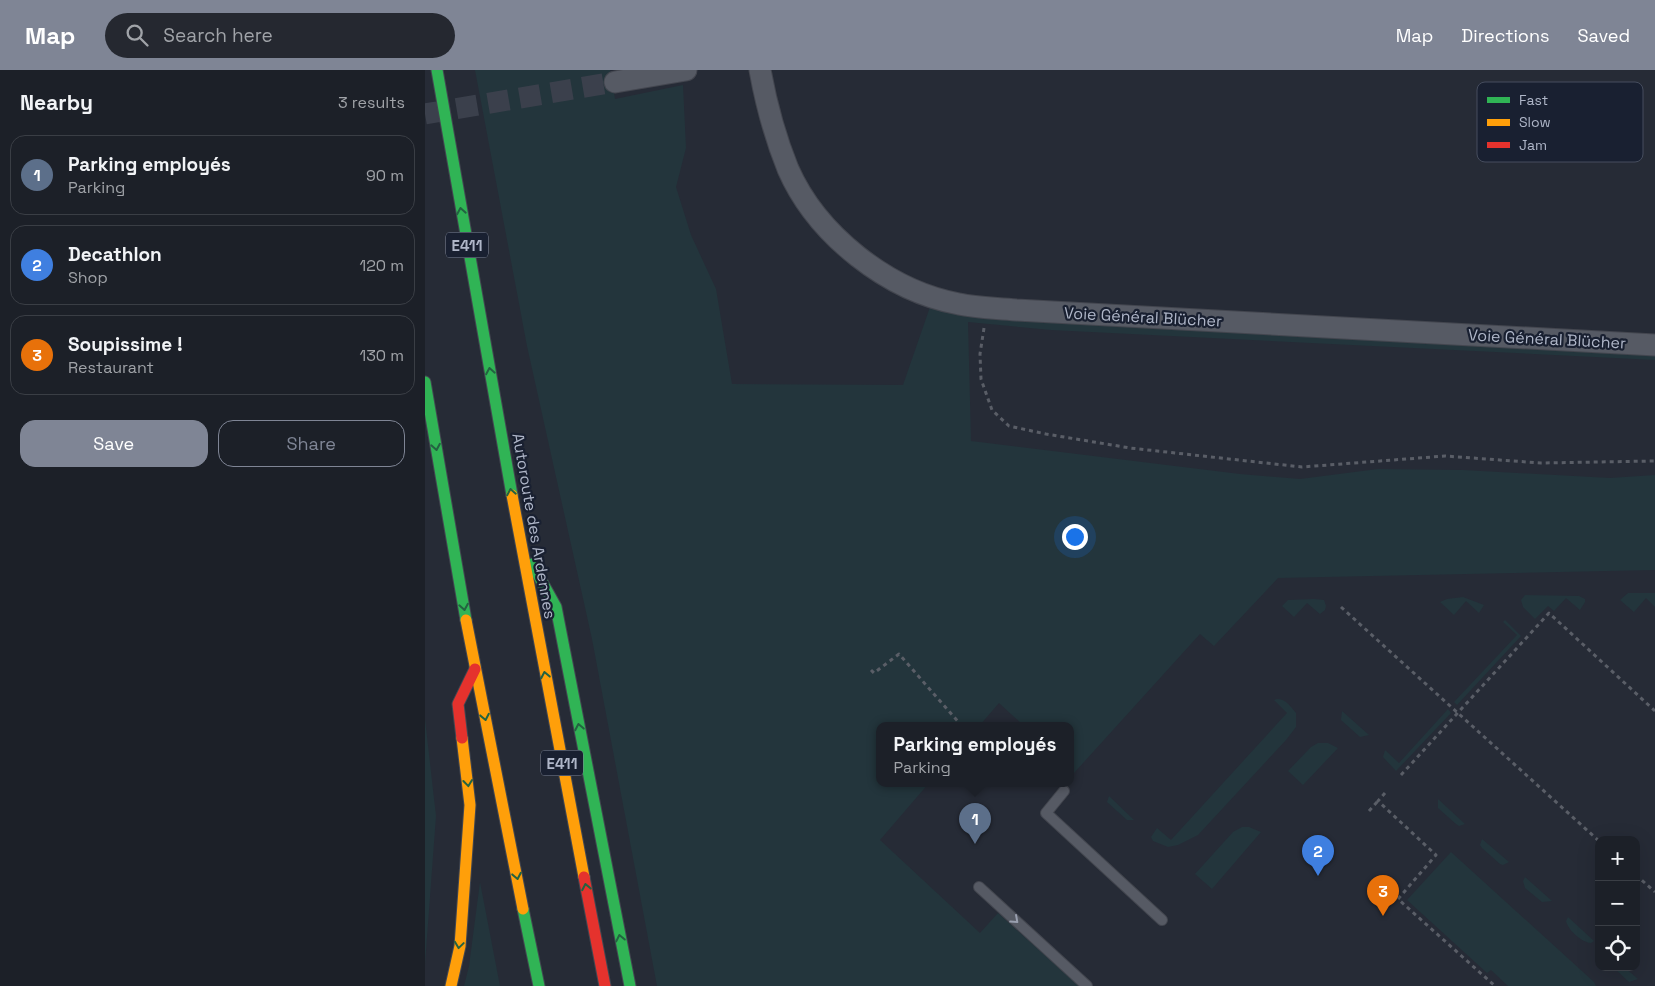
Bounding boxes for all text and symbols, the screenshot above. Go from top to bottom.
search box [105,13,455,58]
text: Map [25,20,75,51]
icon: search [123,21,151,49]
text: Search here [163,23,273,48]
text: Map [1396,24,1433,47]
text: Directions [1461,24,1550,47]
text: Saved [1578,24,1630,47]
legend [1477,82,1643,162]
text: Nearby [20,89,93,116]
text: Fast [1519,91,1548,109]
text: 3 results [338,92,405,113]
text: Slow [1519,113,1551,131]
text: Jam [1519,136,1547,154]
text: Parking employés [68,152,231,177]
text: 1 [33,165,41,186]
text: 90 m [366,165,404,186]
text: Parking [68,177,125,198]
one-way arrow [457,207,467,216]
road number: E411 [446,232,488,258]
text: Decathlon [68,242,162,267]
text: 2 [32,255,42,276]
text: 120 m [360,255,404,276]
text: Shop [68,267,108,288]
street label: Voie Général Blücher [1063,302,1223,332]
street label: Voie Général Blücher [1467,324,1627,354]
text: Soupissime ! [68,332,183,357]
text: 3 [32,345,42,366]
text: 130 m [360,345,404,366]
text: Restaurant [68,357,154,378]
one-way arrow [485,367,495,376]
button: Save [20,420,208,467]
button: Share [218,420,405,467]
street label: Autoroute des Ardennes [507,432,561,620]
one-way arrow [431,443,441,452]
one-way arrow [507,488,517,497]
your location [1062,524,1088,550]
one-way arrow [459,603,469,612]
one-way arrow [541,671,551,680]
one-way arrow [479,712,490,721]
popup [876,722,1074,787]
one-way arrow [575,723,585,732]
text: Parking employés [894,732,1056,757]
road number: E411 [541,750,583,776]
text: Parking [894,757,951,778]
one-way arrow [462,779,473,787]
pin: 1 [959,803,991,844]
pin: 2 [1302,835,1334,876]
map controls [1595,836,1640,971]
button: + [1595,836,1640,881]
one-way arrow [511,872,521,881]
pin: 3 [1367,875,1399,916]
button: − [1595,881,1640,926]
one-way arrow [581,882,591,891]
one-way arrow [1009,914,1018,923]
button: locate [1595,926,1640,971]
one-way arrow [615,934,626,943]
one-way arrow [454,941,465,949]

